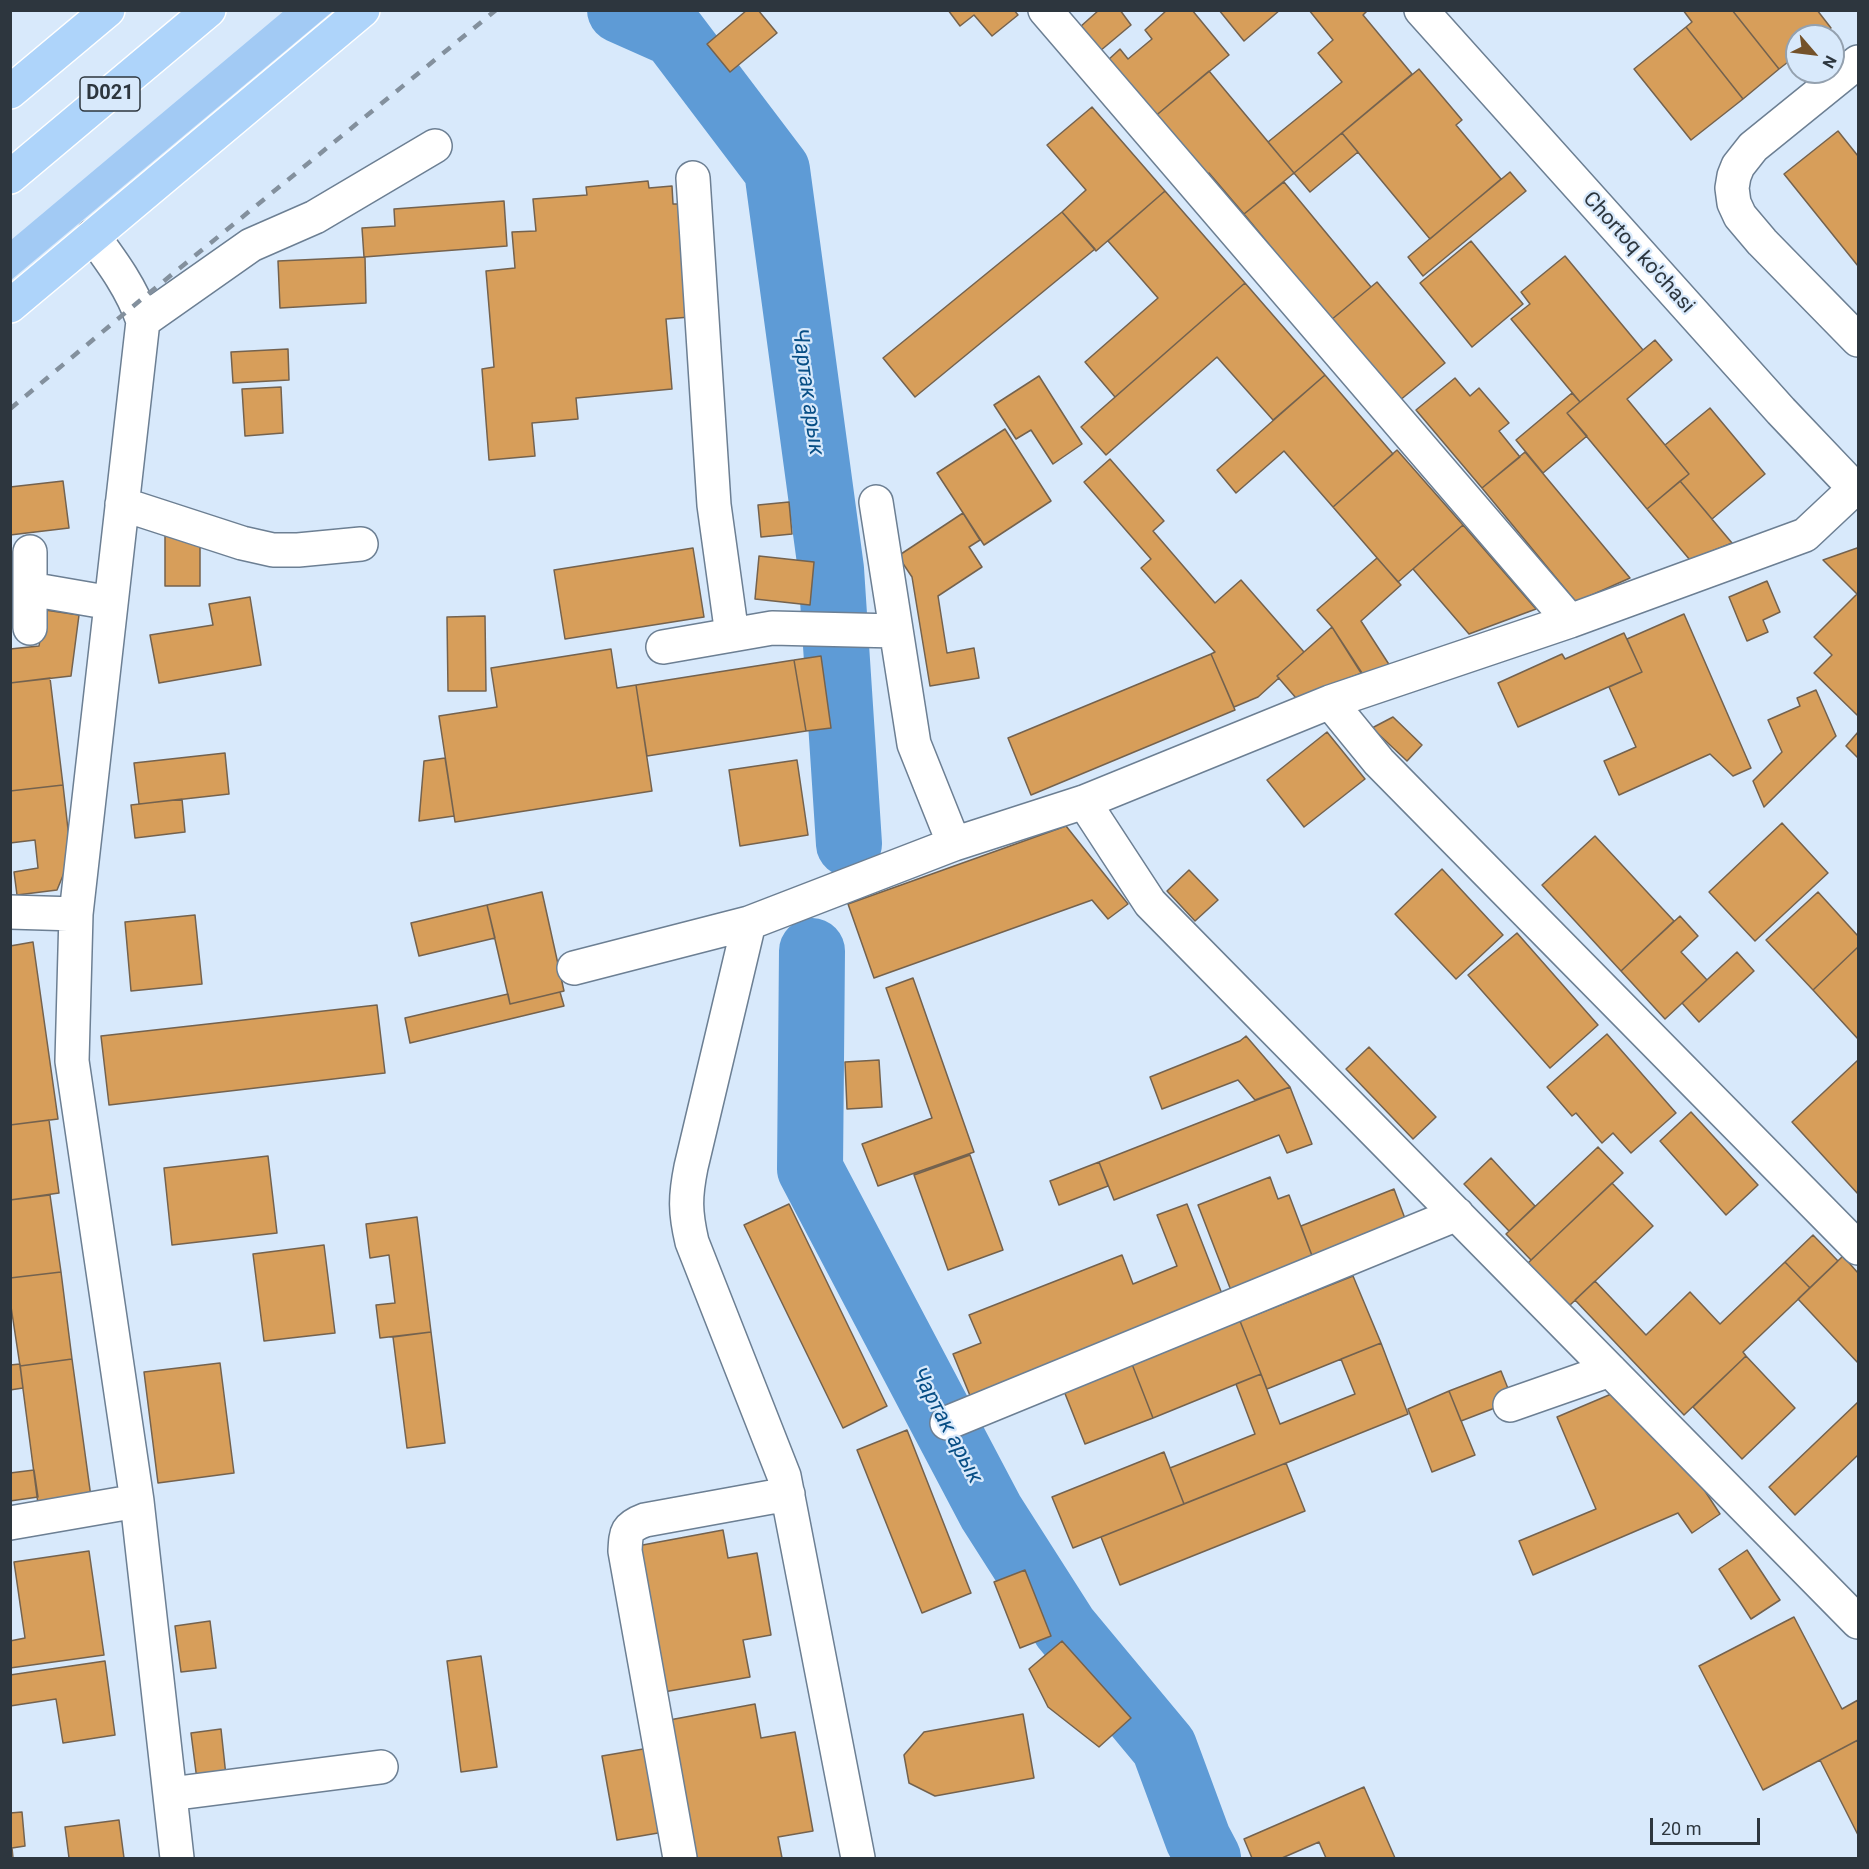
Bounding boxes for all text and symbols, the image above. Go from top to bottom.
north arrow [1785,24,1845,84]
text: N [1819,52,1841,71]
road number: D021 [80,77,140,111]
street label: Chortoq ko'chasi [1577,187,1699,319]
water label: Чартак арык [785,327,829,457]
water label: Чартак арык [904,1363,988,1489]
scale bar [1653,1806,1762,1844]
text: 20 m [1661,1818,1701,1839]

